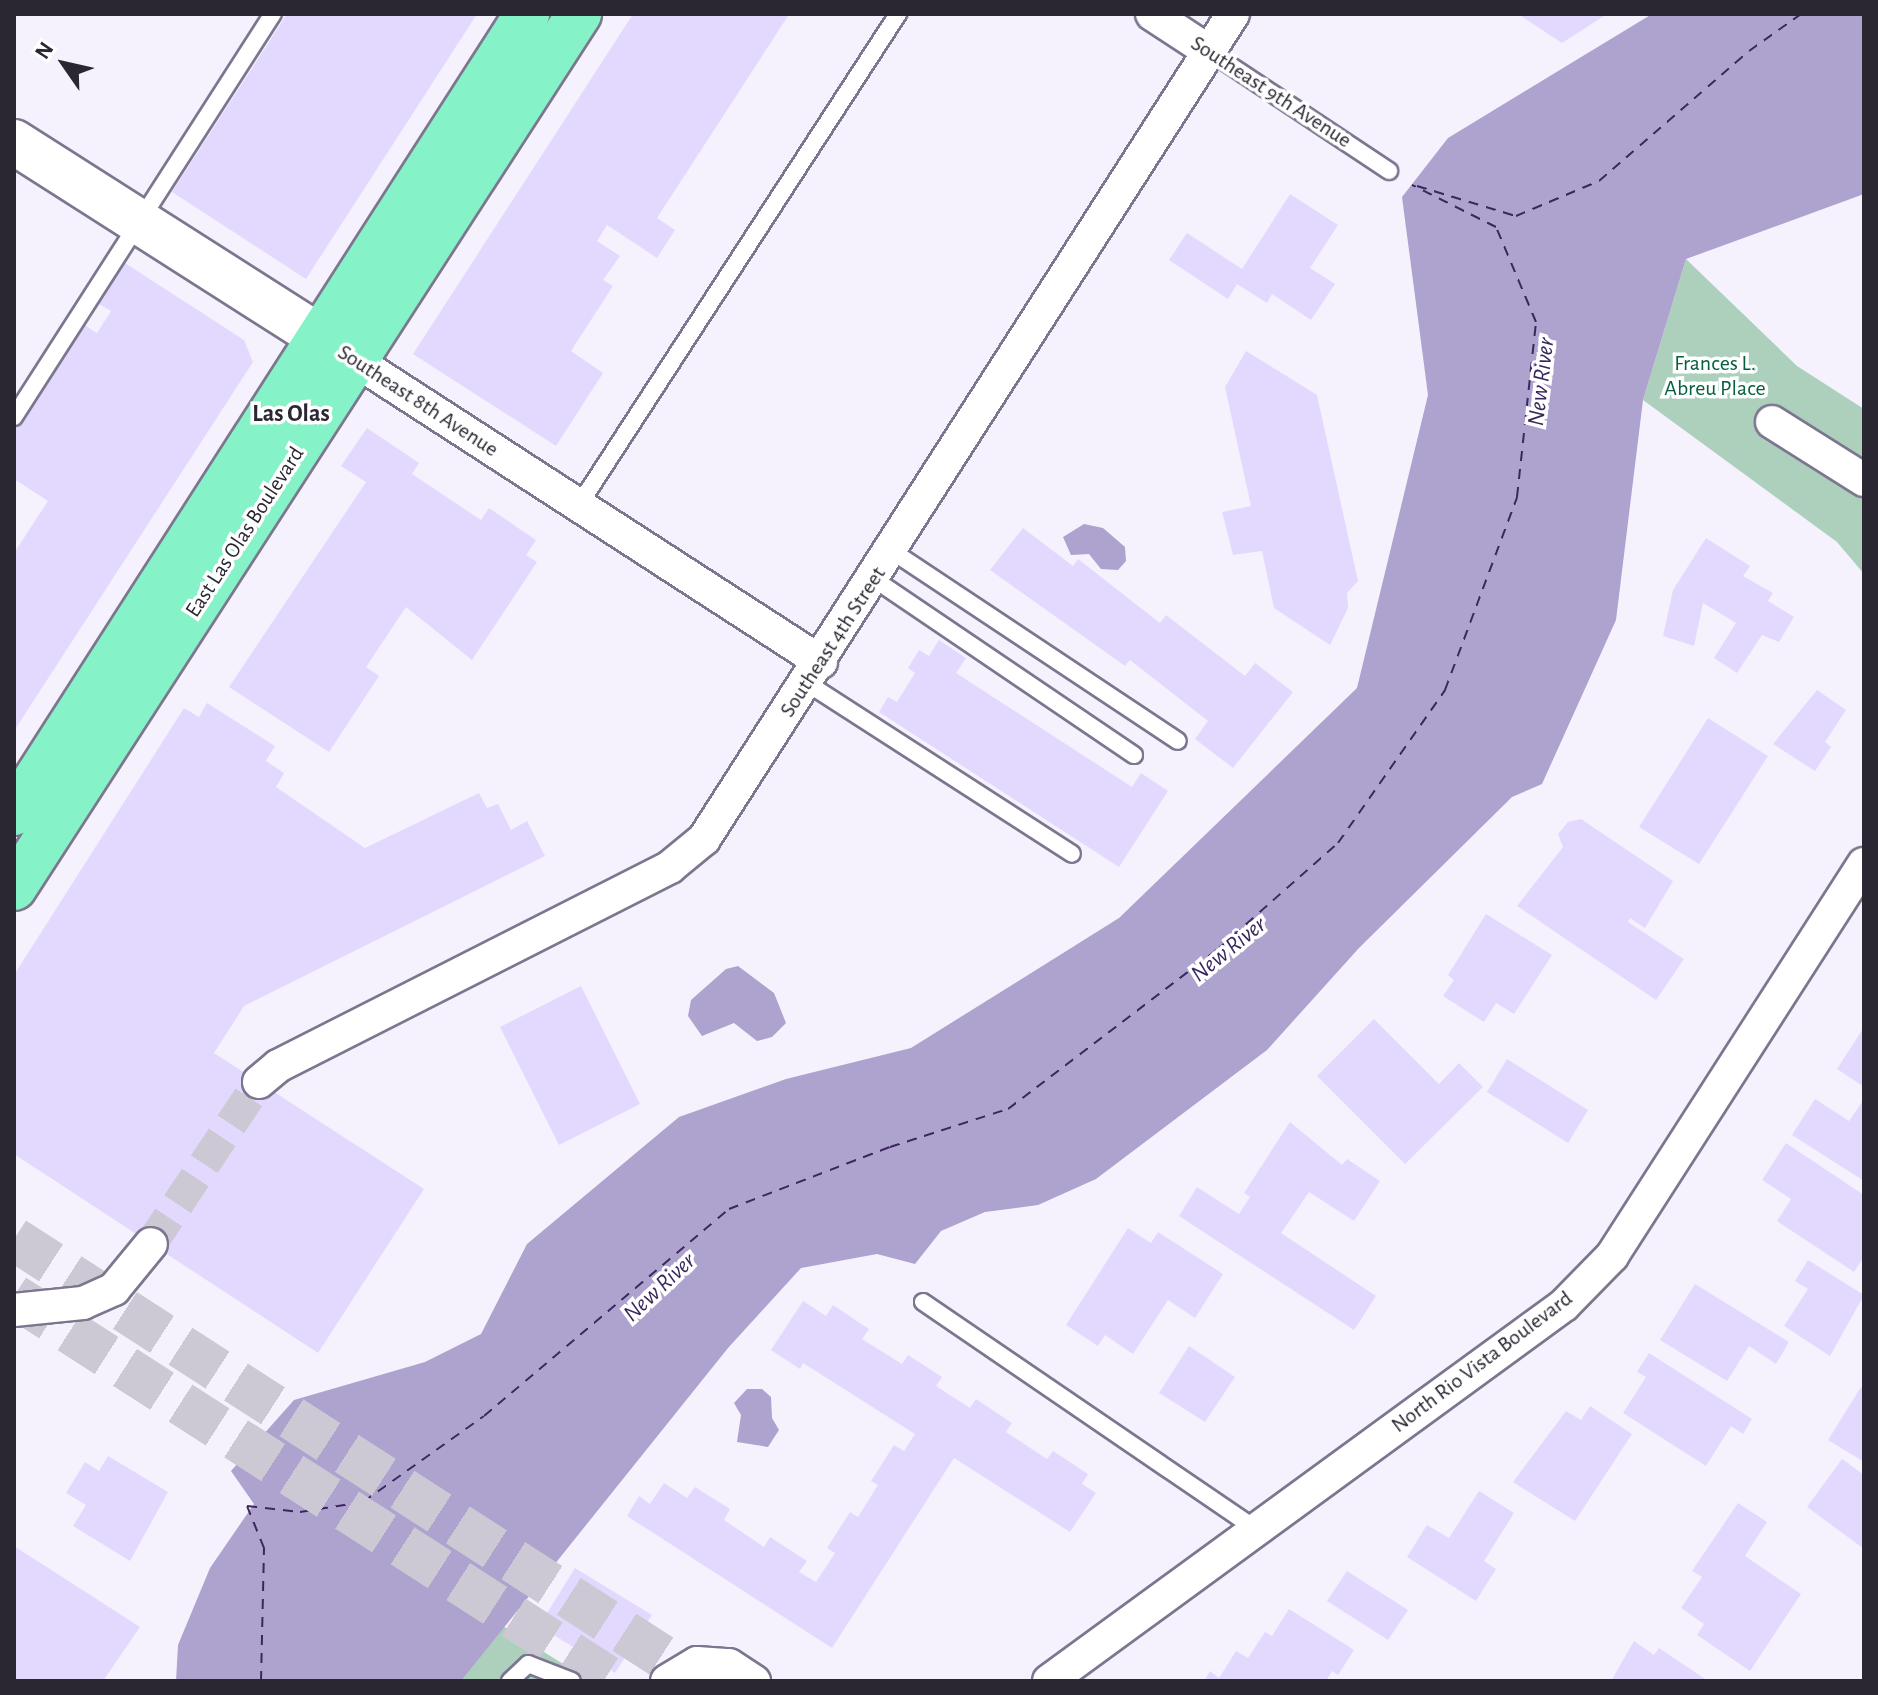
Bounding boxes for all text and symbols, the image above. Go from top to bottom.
north arrow [24,24,104,104]
street label: Southeast 9th Avenue [1186,30,1356,154]
text: N [31,38,57,63]
water label: New River [1522,336,1562,428]
street label: Southeast 8th Avenue [333,339,503,463]
park label: Frances L. Abreu Place [1664,350,1766,402]
district label: Las Olas [252,401,330,429]
street label: East Las Olas Boulevard [180,442,310,622]
street label: Southeast 4th Street [775,562,891,722]
water label: New River [1186,911,1272,989]
water label: New River [618,1247,702,1329]
street label: North Rio Vista Boulevard [1386,1285,1578,1439]

